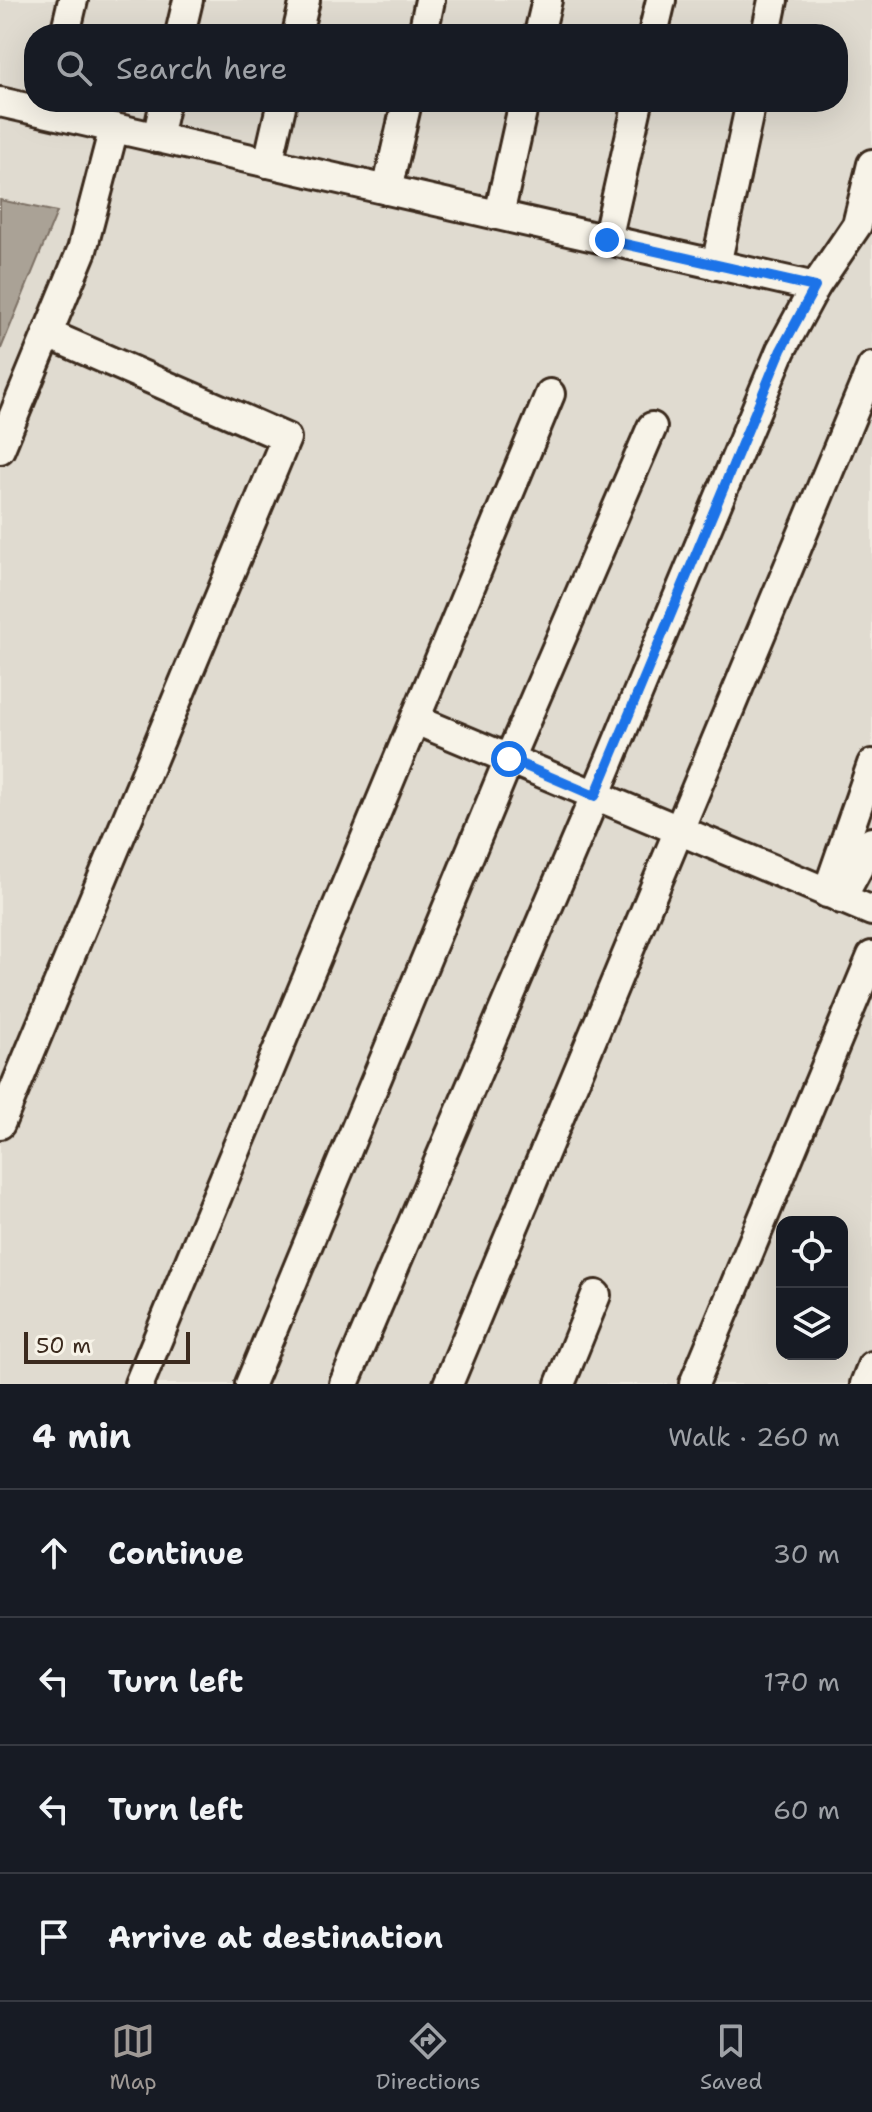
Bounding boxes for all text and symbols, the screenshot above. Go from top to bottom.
search box [24,24,848,112]
icon: search [52,46,96,90]
text: Search here [116,48,287,89]
route end [589,222,625,258]
route start [491,741,527,777]
map controls [776,1216,848,1360]
button: locate [776,1216,848,1288]
button: layers [776,1288,848,1360]
scale bar [24,1328,190,1364]
text: 50 m [36,1331,91,1360]
text: 4 min [32,1413,131,1459]
text: Walk · 260 m [668,1419,840,1454]
icon: ahead [32,1531,76,1575]
text: Continue [108,1533,244,1574]
text: 30 m [773,1536,840,1571]
icon: left [32,1659,76,1703]
text: Turn left [108,1661,243,1702]
text: 170 m [763,1664,840,1699]
icon: left [32,1787,76,1831]
text: Turn left [108,1789,243,1830]
text: 60 m [773,1792,840,1827]
icon: arrive [32,1915,76,1959]
text: Arrive at destination [108,1917,443,1958]
tab: Map [110,2019,157,2096]
tab: Directions [376,2019,481,2096]
tab: Saved [700,2019,762,2096]

